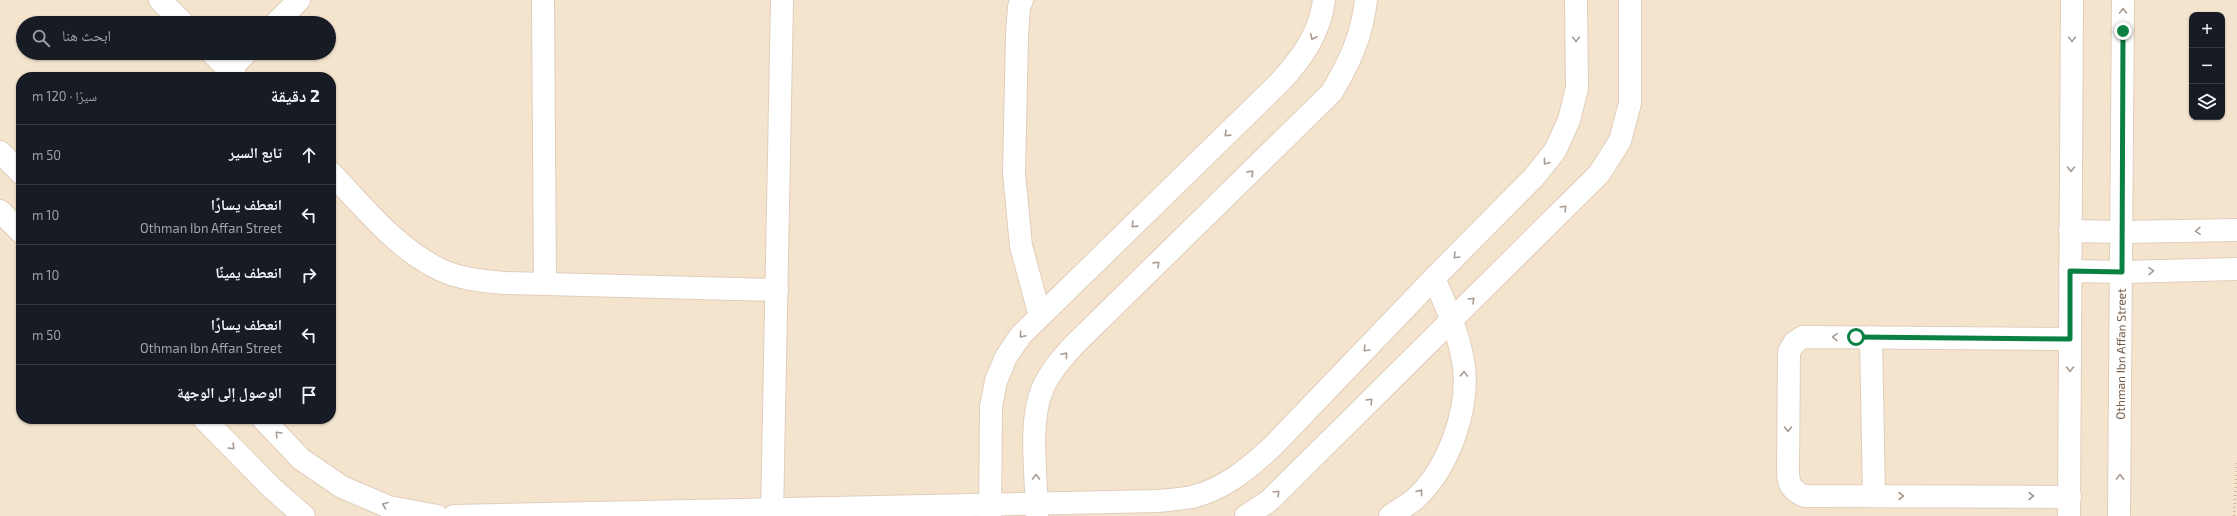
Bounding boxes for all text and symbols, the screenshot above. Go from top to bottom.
one-way arrow [2119,8,2127,14]
map controls [2189,12,2225,120]
button: + [2189,12,2225,48]
search box [16,16,336,60]
route end [2114,22,2132,40]
text: ابحث هنا [62,26,111,44]
icon: search [30,27,52,49]
one-way arrow [1310,33,1318,41]
one-way arrow [1572,36,1580,42]
one-way arrow [2068,36,2076,42]
button: − [2189,48,2225,84]
button: layers [2189,84,2225,120]
text: 2 دقيقة [271,85,320,105]
text: سيرًا · 120 m [32,88,97,104]
one-way arrow [1224,129,1232,137]
text: تابع السير [229,143,282,161]
icon: ahead [298,144,320,166]
text: 50 m [32,147,61,163]
one-way arrow [1544,157,1551,164]
one-way arrow [2067,166,2075,172]
one-way arrow [1246,170,1254,178]
text: انعطف يسارًا [211,195,282,213]
icon: left [298,204,320,226]
one-way arrow [1559,205,1567,213]
text: 10 m [32,207,59,223]
text: Othman Ibn Affan Street [140,220,282,236]
one-way arrow [1131,220,1139,227]
one-way arrow [2195,226,2201,235]
one-way arrow [1453,251,1461,258]
one-way arrow [1153,262,1160,269]
text: انعطف يمينًا [215,263,282,281]
icon: right [298,264,320,286]
text: 10 m [32,267,59,283]
one-way arrow [2148,267,2154,275]
street label: Othman Ibn Affan Street [2113,288,2128,420]
one-way arrow [1467,297,1475,305]
text: انعطف يسارًا [211,315,282,333]
icon: left [298,324,320,346]
text: 50 m [32,327,61,343]
route start [1847,328,1865,346]
one-way arrow [1019,331,1026,338]
one-way arrow [1832,333,1838,341]
text: Othman Ibn Affan Street [140,340,282,356]
one-way arrow [1363,344,1371,352]
one-way arrow [1060,352,1068,360]
one-way arrow [2066,366,2074,372]
one-way arrow [1459,371,1468,377]
text: الوصول إلى الوجهة [177,383,282,401]
icon: arrive [298,384,320,406]
one-way arrow [1365,398,1373,406]
one-way arrow [1784,426,1793,432]
one-way arrow [275,431,282,439]
one-way arrow [227,442,234,450]
one-way arrow [1032,474,1040,480]
one-way arrow [2116,474,2124,480]
one-way arrow [1273,490,1280,498]
one-way arrow [1416,490,1423,497]
one-way arrow [1898,492,1904,500]
one-way arrow [2028,492,2034,500]
one-way arrow [381,501,388,509]

